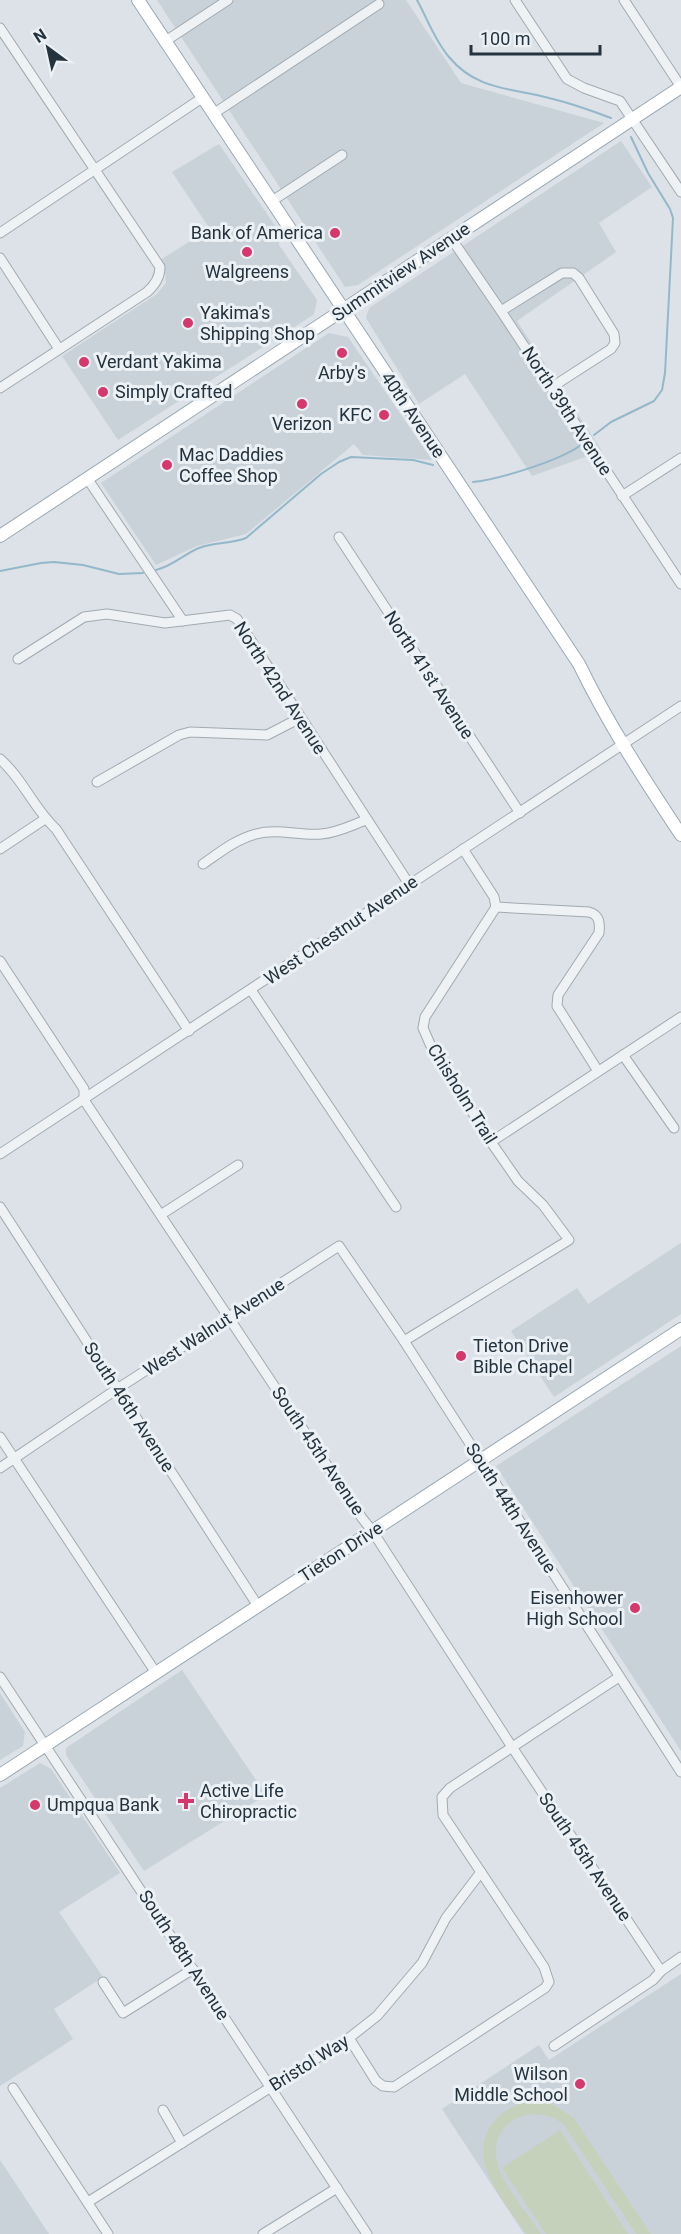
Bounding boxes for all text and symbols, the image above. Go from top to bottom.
north arrow [18,18,78,78]
scale bar [471,18,600,56]
text: N [30,25,50,47]
text: 100 m [480,28,531,49]
street label: Summitview Avenue [328,218,474,326]
place label: Bank of America [191,222,323,243]
marker: Bank of America [328,226,342,240]
marker: Walgreens [240,245,254,259]
place label: Walgreens [205,261,289,282]
place label: Yakima's Shipping Shop [200,302,315,344]
marker: Yakima's Shipping Shop [181,316,195,330]
street label: North 39th Avenue [518,342,617,479]
marker: Arby's [335,346,349,360]
place label: Verdant Yakima [96,351,222,372]
marker: Verdant Yakima [77,355,91,369]
place label: Arby's [318,362,366,383]
street label: 40th Avenue [377,368,450,462]
place label: Simply Crafted [115,381,232,402]
marker: Simply Crafted [96,385,110,399]
marker: Verizon [295,397,309,411]
place label: KFC [339,404,372,425]
marker: KFC [377,408,391,422]
place label: Verizon [272,413,332,434]
place label: Mac Daddies Coffee Shop [179,444,284,486]
marker: Mac Daddies Coffee Shop [160,458,174,472]
street label: North 41st Avenue [380,607,479,743]
street label: North 42nd Avenue [230,618,331,758]
street label: West Chestnut Avenue [260,870,421,989]
street label: Chisholm Trail [423,1040,502,1148]
street label: West Walnut Avenue [139,1273,288,1380]
place label: Tieton Drive Bible Chapel [473,1335,573,1377]
street label: South 46th Avenue [80,1338,179,1476]
marker: Tieton Drive Bible Chapel [454,1349,468,1363]
street label: South 45th Avenue [268,1382,369,1519]
street label: South 44th Avenue [462,1439,561,1577]
street label: Tieton Drive [295,1517,386,1586]
place label: Eisenhower High School [526,1587,623,1629]
marker: Eisenhower High School [628,1601,642,1615]
place label: Active Life Chiropractic [200,1780,297,1822]
street label: South 45th Avenue [535,1788,636,1925]
marker: Active Life Chiropractic [177,1792,195,1810]
place label: Umpqua Bank [47,1794,160,1815]
marker: Umpqua Bank [28,1798,42,1812]
street label: South 48th Avenue [135,1886,234,2024]
street label: Bristol Way [265,2030,353,2095]
place label: Wilson Middle School [454,2063,568,2105]
marker: Wilson Middle School [573,2077,587,2091]

